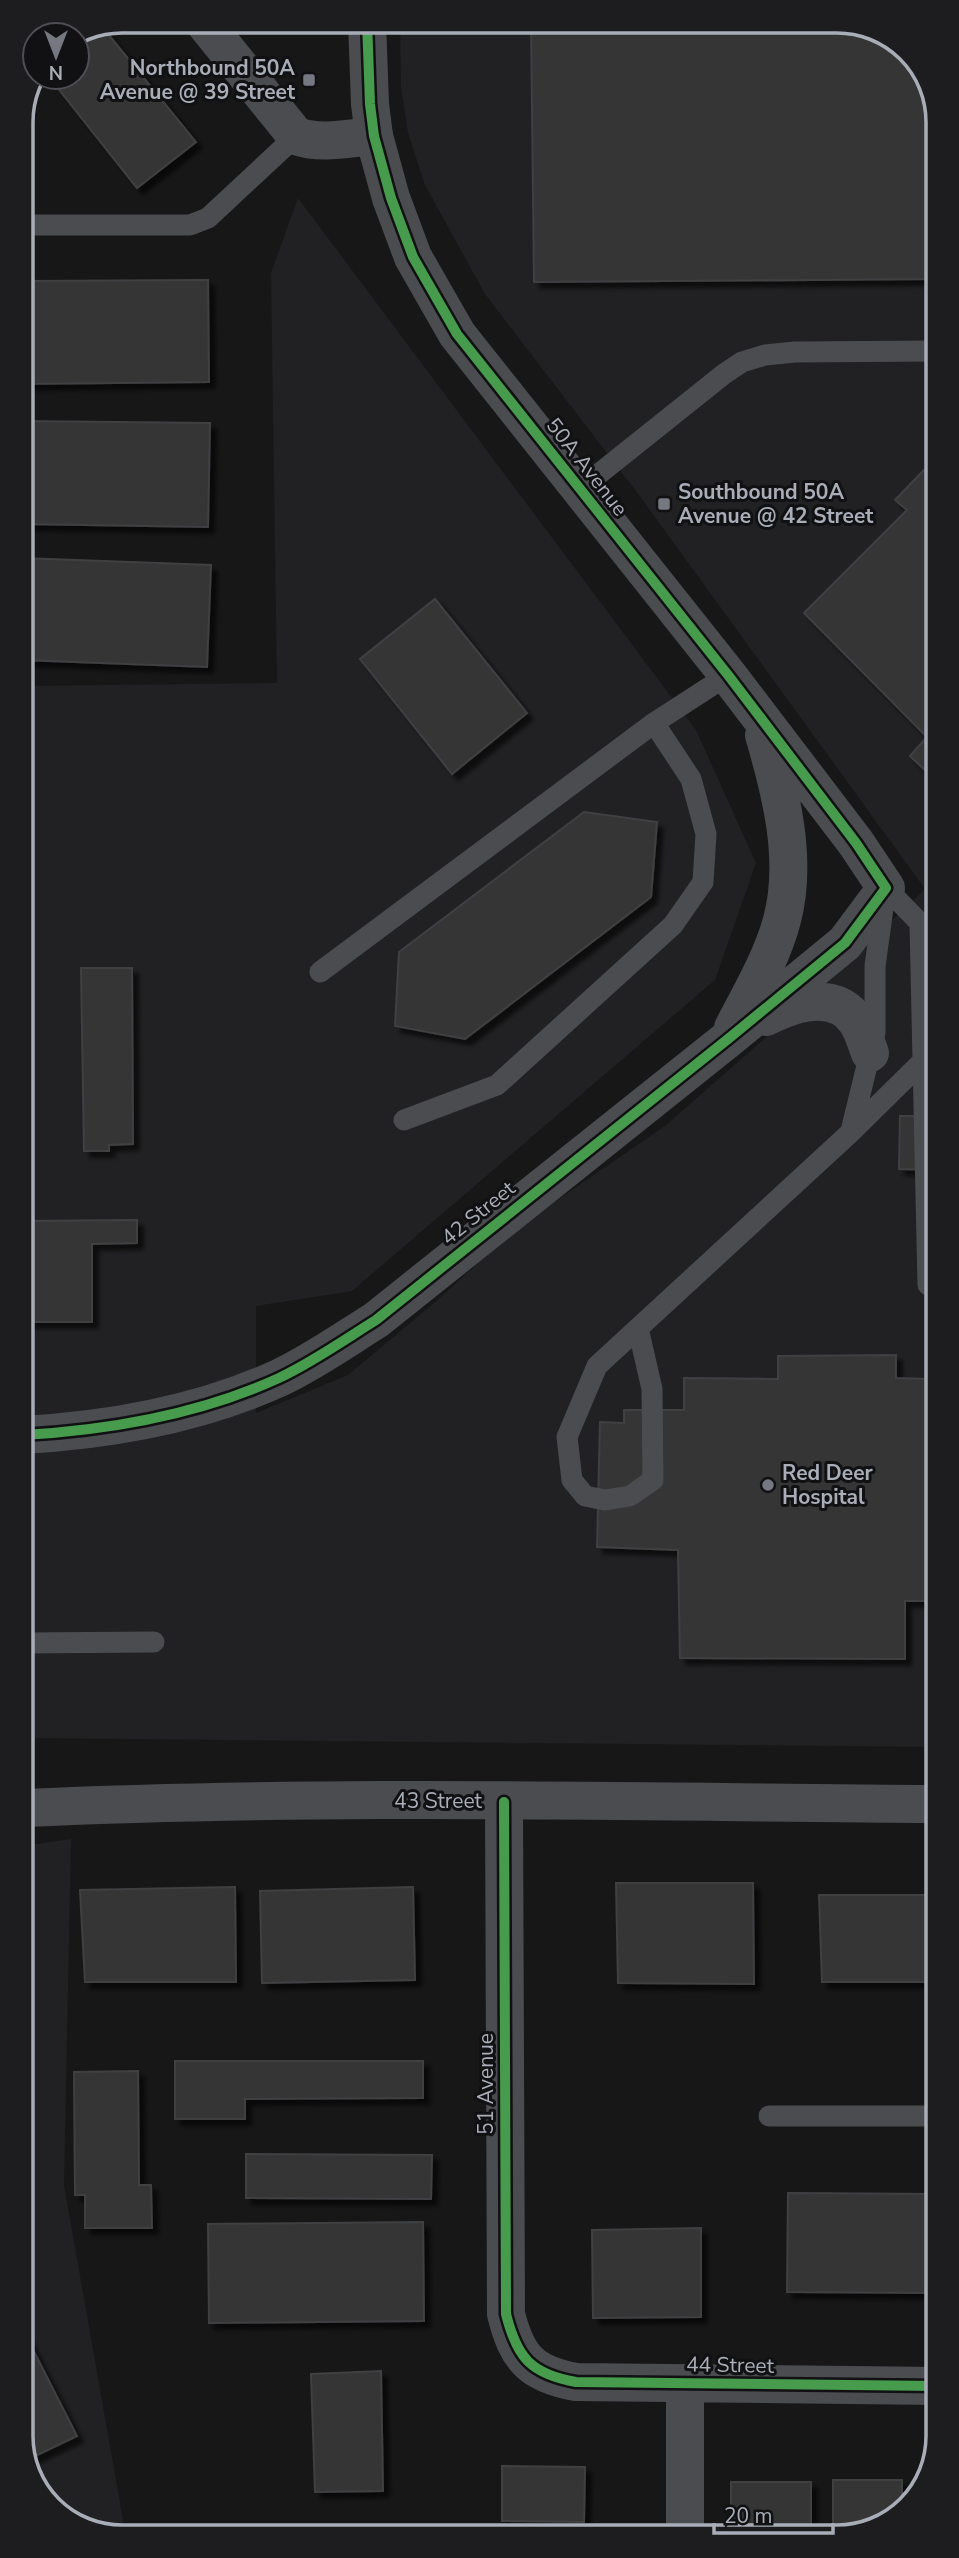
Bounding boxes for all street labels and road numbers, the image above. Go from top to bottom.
street label: 50A Avenue [540,412,634,522]
street label: 42 Street [435,1174,521,1252]
street label: 43 Street [394,1787,483,1815]
street label: 51 Avenue [472,2033,500,2135]
street label: 44 Street [686,2350,775,2380]

